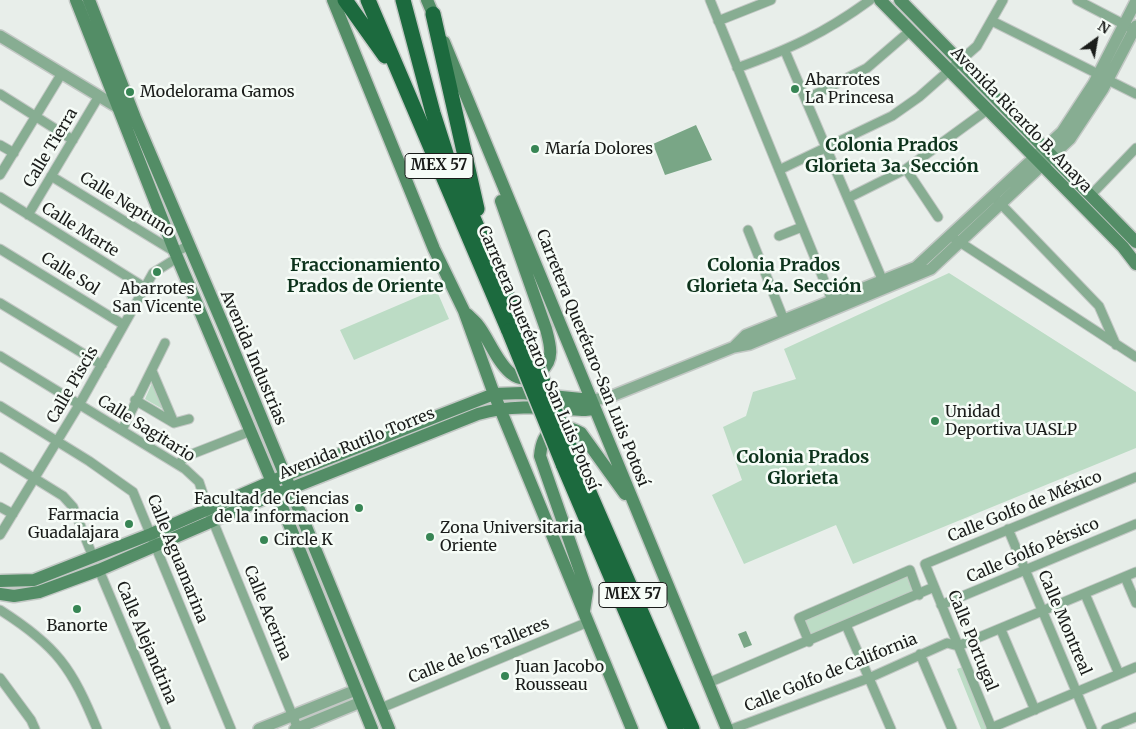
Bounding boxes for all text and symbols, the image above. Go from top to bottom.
north arrow [1071,15,1121,65]
text: N [1094,17,1113,38]
street label: Avenida Ricardo B. Anaya [947,43,1095,197]
place label: Abarrotes La Princesa [805,70,894,108]
place label: Modelorama Gamos [140,82,295,102]
marker: Abarrotes La Princesa [789,83,801,95]
marker: Modelorama Gamos [124,86,136,98]
street label: Calle Tierra [20,105,82,191]
district label: Colonia Prados Glorieta 3a. Sección [805,135,979,178]
place label: María Dolores [545,139,653,159]
marker: María Dolores [529,143,541,155]
road number: MEX 57 [405,154,473,178]
street label: Calle Neptuno [76,168,178,242]
street label: Calle Marte [38,199,122,261]
street label: Carretera Querétaro - San Luis Potosí [473,223,603,493]
street label: Carretera Querétaro-San Luis Potosí [531,227,653,489]
street label: Calle Sol [37,249,103,299]
district label: Fraccionamiento Prados de Oriente [287,255,443,298]
district label: Colonia Prados Glorieta 4a. Sección [687,255,861,298]
marker: Abarrotes San Vicente [151,266,163,278]
place label: Abarrotes San Vicente [112,279,202,317]
street label: Avenida Industrias [216,288,290,428]
street label: Calle Piscis [43,343,103,427]
street label: Calle Sagitario [94,391,198,467]
place label: Unidad Deportiva UASLP [945,402,1077,440]
street label: Avenida Rutilo Torres [276,404,438,484]
marker: Unidad Deportiva UASLP [929,415,941,427]
district label: Colonia Prados Glorieta [737,447,869,489]
street label: Calle Golfo de México [945,467,1105,547]
place label: Facultad de Ciencias de la informacion [194,489,349,527]
street label: Calle Aguamarina [142,492,212,626]
marker: Facultad de Ciencias de la informacion [353,502,365,514]
place label: Farmacia Guadalajara [28,505,119,543]
street label: Calle Golfo Pérsico [964,514,1102,588]
marker: Farmacia Guadalajara [123,518,135,530]
place label: Zona Universitaria Oriente [440,518,583,556]
place label: Circle K [274,530,333,550]
marker: Zona Universitaria Oriente [424,531,436,543]
marker: Circle K [258,534,270,546]
street label: Calle Acerina [239,563,295,663]
street label: Calle Montreal [1033,568,1095,678]
street label: Calle Alejandrina [112,579,180,707]
road number: MEX 57 [599,582,667,608]
street label: Calle Portugal [943,588,1001,694]
marker: Banorte [71,603,83,615]
street label: Calle de los Talleres [406,614,552,688]
place label: Banorte [46,616,108,636]
street label: Calle Golfo de California [742,630,920,716]
place label: Juan Jacobo Rousseau [515,657,604,695]
marker: Juan Jacobo Rousseau [499,670,511,682]

